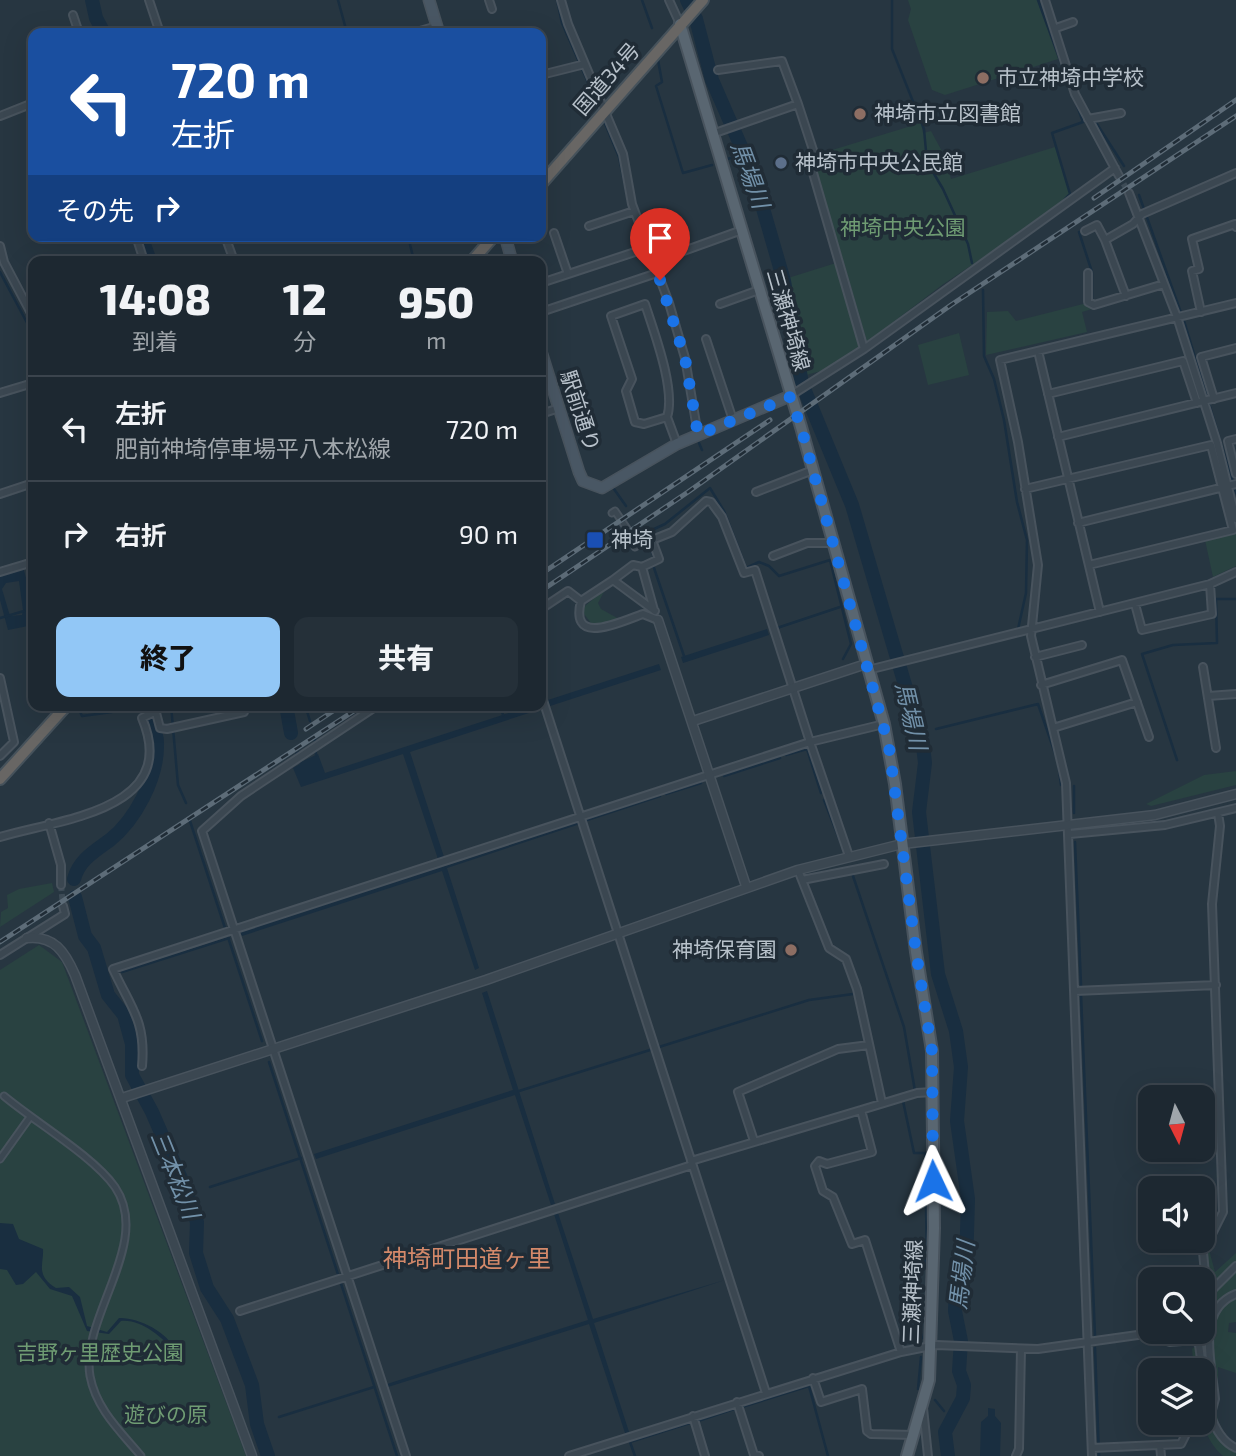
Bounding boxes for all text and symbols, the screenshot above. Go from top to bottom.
street label: 国道34号 [568,37,644,119]
text: 720 m [171,49,310,108]
icon: left [56,56,147,147]
place label: 市立神埼中学校 [997,64,1144,89]
marker: 市立神埼中学校 [975,70,991,86]
place label: 神埼市立図書館 [874,100,1021,125]
marker: 神埼市立図書館 [852,106,868,122]
text: 左折 [171,114,235,152]
water label: 馬場川 [726,137,777,215]
place label: 神埼市中央公民館 [795,149,963,174]
marker: 神埼市中央公民館 [773,155,789,171]
icon: right [148,189,186,227]
text: その先 [56,194,134,225]
pin [630,208,690,280]
park label: 神埼中央公園 [840,214,966,239]
icon: arrive [641,219,679,257]
street label: 三瀬神埼線 [763,266,816,373]
text: 14:08 [100,273,211,323]
text: 12 [283,273,327,323]
text: 950 [398,276,474,326]
text: m [426,326,446,354]
text: 到着 [132,327,178,355]
text: 分 [293,327,316,355]
street label: 駅前通り [557,367,606,454]
text: 左折 [115,397,167,428]
icon: left [56,410,94,448]
text: 720 m [446,413,518,444]
text: 肥前神埼停車場平八本松線 [115,434,391,462]
icon: right [56,515,94,553]
text: 90 m [459,518,518,549]
text: 右折 [115,519,167,550]
place label: 神埼 [611,526,653,551]
marker: 神埼 [585,530,605,550]
button: 終了 [56,617,280,697]
button: 共有 [294,617,518,697]
water label: 馬場川 [891,679,934,755]
place label: 神埼保育園 [672,936,777,961]
marker: 神埼保育園 [783,942,799,958]
north arrow [1138,1085,1214,1162]
map controls [1138,1085,1215,1435]
water label: 三本松川 [146,1127,207,1225]
position arrow [896,1144,970,1218]
button: sound [1138,1176,1215,1253]
water label: 馬場川 [943,1236,979,1311]
street label: 三瀬神埼線 [897,1239,926,1345]
district label: 神埼町田道ヶ里 [383,1243,551,1272]
button: search [1138,1267,1215,1344]
park label: 吉野ヶ里歴史公園 [16,1339,184,1364]
button: layers [1138,1358,1215,1435]
park label: 遊びの原 [124,1401,208,1426]

